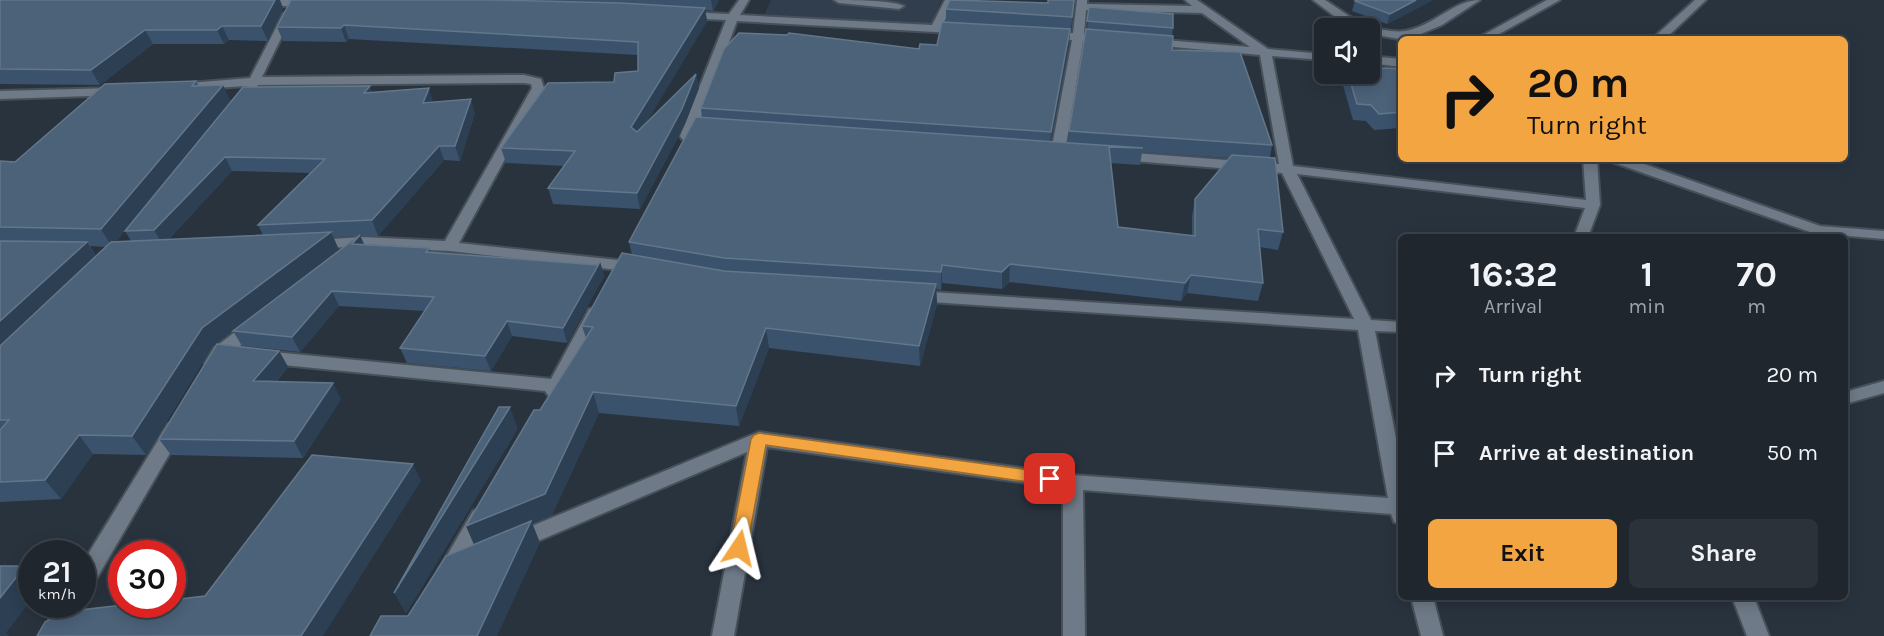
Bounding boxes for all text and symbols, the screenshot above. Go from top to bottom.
map controls [1314,18,1380,84]
button: sound [1314,18,1380,84]
text: 20 m [1527,58,1629,108]
icon: right [1428,60,1506,138]
text: Turn right [1527,109,1647,141]
text: 16:32 [1469,253,1558,295]
text: 1 [1641,253,1653,295]
text: 70 [1736,253,1777,295]
text: Arrival [1484,295,1543,318]
text: min [1629,295,1665,318]
text: m [1747,295,1766,318]
icon: right [1428,359,1461,392]
text: Turn right [1479,362,1582,388]
text: 20 m [1766,362,1818,388]
icon: arrive [1428,437,1461,470]
text: Arrive at destination [1479,440,1694,466]
text: 50 m [1767,440,1818,466]
pin [1024,453,1075,504]
icon: arrive [1033,462,1066,495]
position arrow [707,516,771,580]
button: Exit [1428,519,1617,588]
button: Share [1629,519,1818,588]
speed limit sign: 30 [108,540,186,618]
text: 21 [43,554,71,590]
text: km/h [38,585,76,603]

